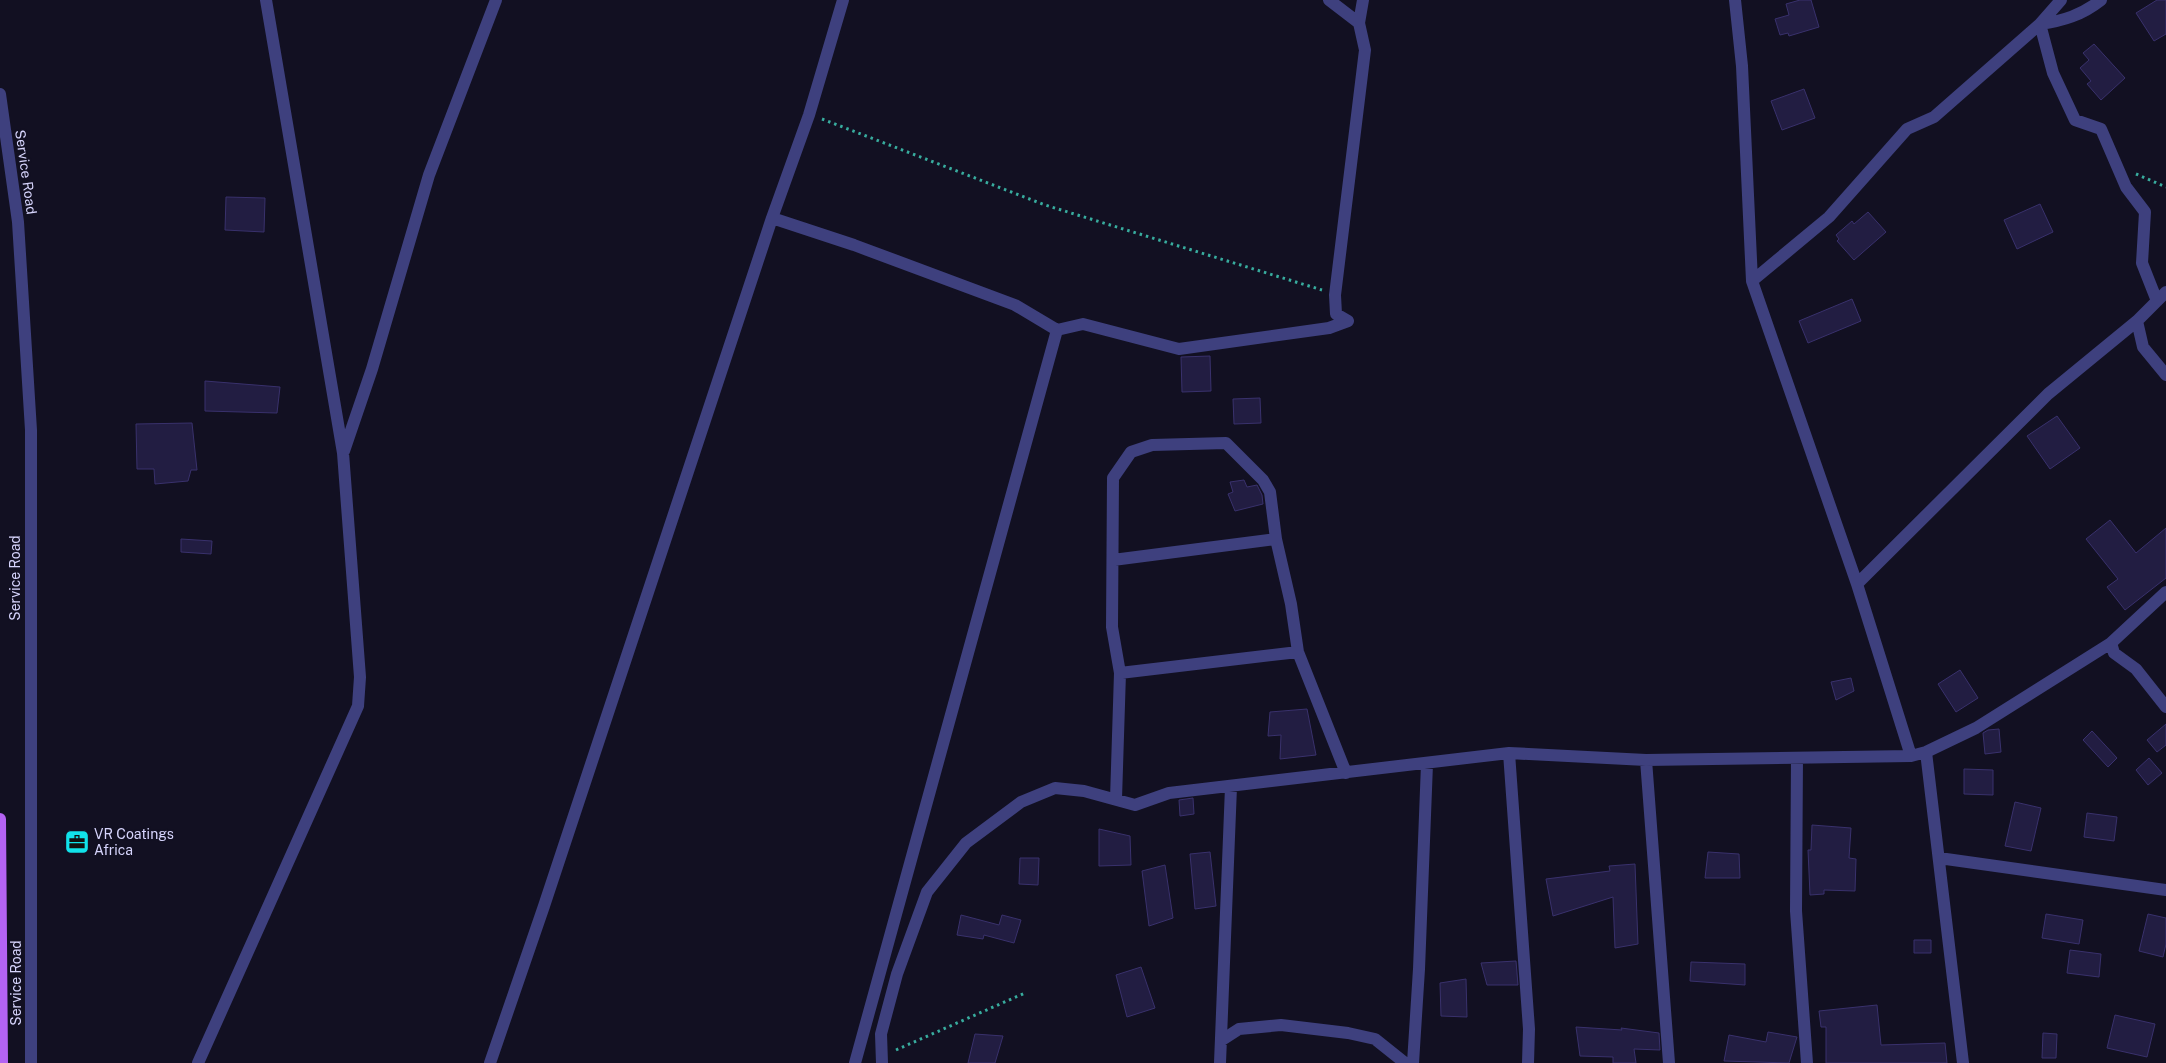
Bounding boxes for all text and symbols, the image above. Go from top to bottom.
street label: Service Road [12,129,40,215]
street label: Service Road [7,535,23,621]
place label: VR Coatings Africa [94,826,174,858]
office icon: VR Coatings Africa [64,829,90,855]
street label: Service Road [8,940,24,1026]

